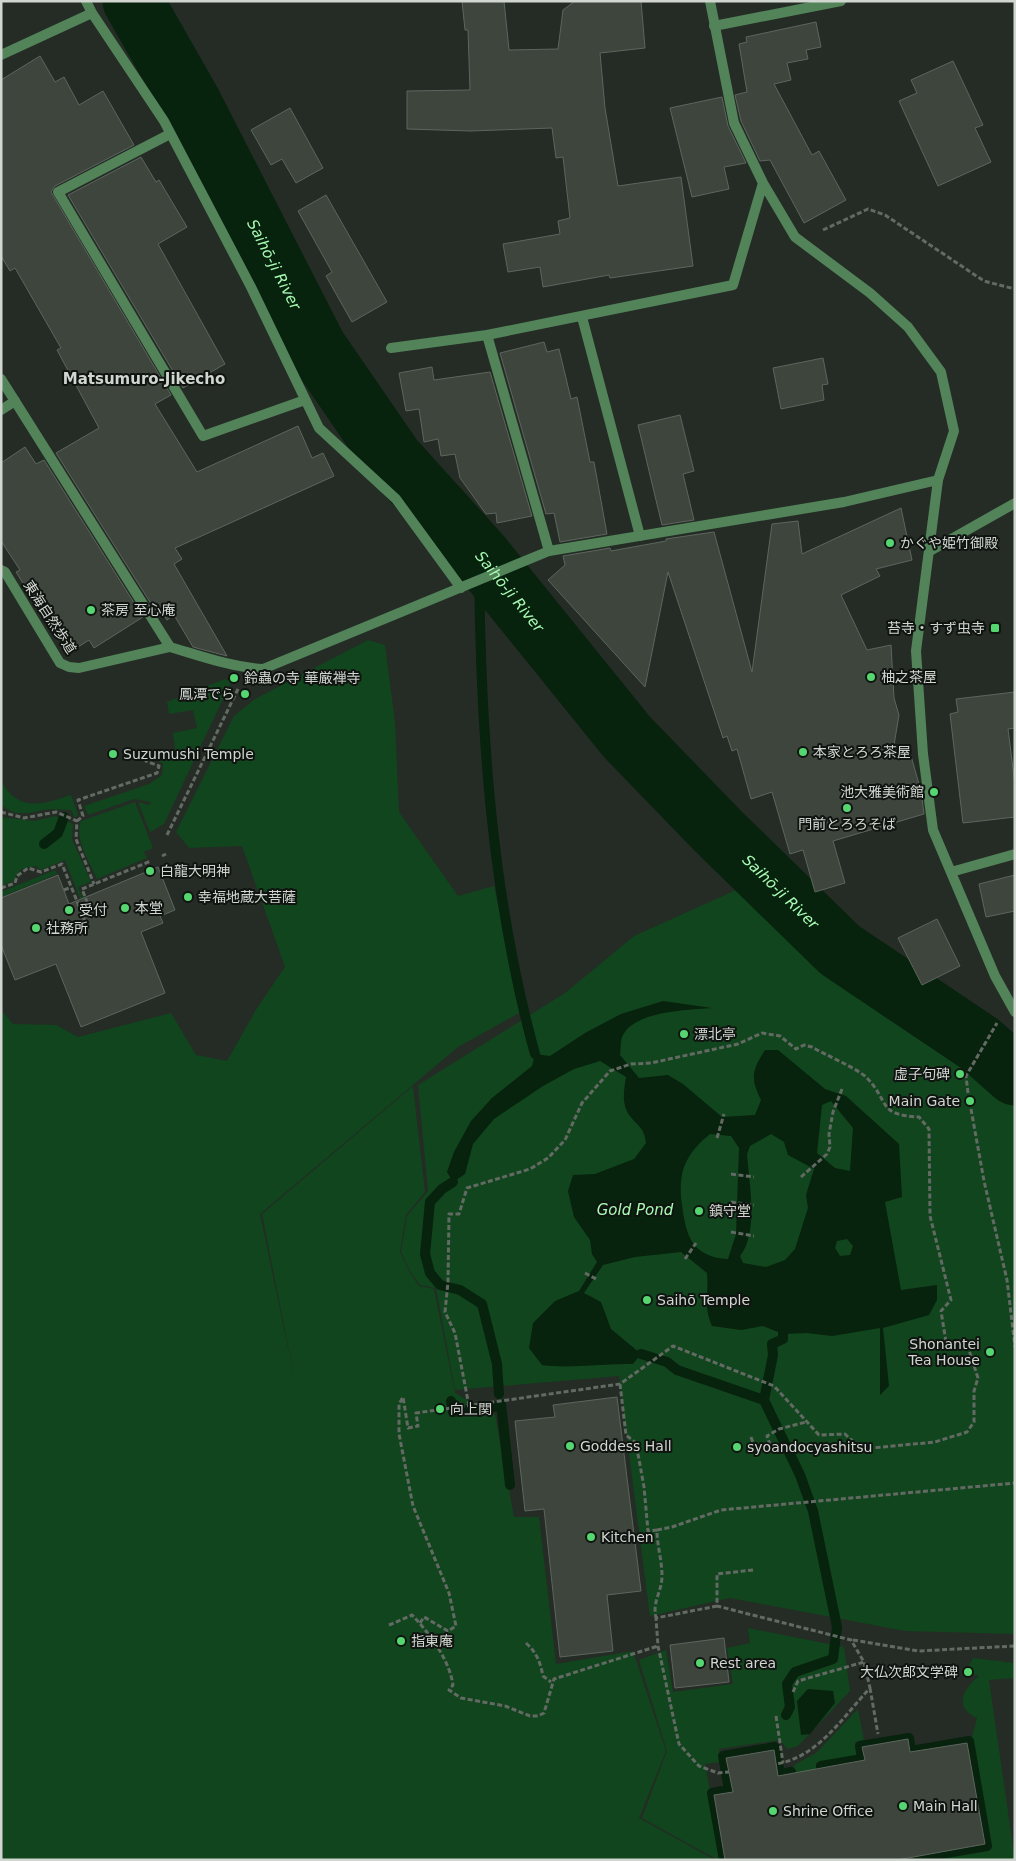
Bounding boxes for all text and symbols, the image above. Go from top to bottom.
water label: Saihō-ji River [243,216,305,314]
district label: Matsumuro-Jikecho [63,370,225,388]
place label: かぐや姫竹御殿 [900,535,998,551]
marker: かぐや姫竹御殿 [884,537,896,549]
water label: Saihō-ji River [471,547,548,636]
street label: 東海自然歩道 [20,577,80,657]
place label: 茶房 至心庵 [101,602,175,618]
marker: 茶房 至心庵 [85,604,97,616]
place label: 苔寺・すず虫寺 [887,620,985,636]
marker: 苔寺・すず虫寺 [989,622,1001,634]
place label: 柚之茶屋 [881,669,937,685]
place label: 鈴蟲の寺 華厳禅寺 [244,670,360,686]
marker: 柚之茶屋 [865,671,877,683]
marker: 鈴蟲の寺 華厳禅寺 [228,672,240,684]
place label: 鳳潭でら [179,686,235,702]
marker: 鳳潭でら [239,688,251,700]
place label: 本家とろろ茶屋 [813,744,911,760]
place label: Suzumushi Temple [123,746,254,762]
marker: 本家とろろ茶屋 [797,746,809,758]
marker: Suzumushi Temple [107,748,119,760]
place label: 池大雅美術館 [840,784,924,800]
marker: 池大雅美術館 [928,786,940,798]
marker: 門前とろろそば [841,802,853,814]
place label: 門前とろろそば [798,816,896,832]
water label: Saihō-ji River [739,851,823,934]
place label: 白龍大明神 [160,863,230,879]
marker: 白龍大明神 [144,865,156,877]
place label: 幸福地蔵大菩薩 [198,889,296,905]
marker: 幸福地蔵大菩薩 [182,891,194,903]
place label: 本堂 [135,900,163,916]
place label: 受付 [79,902,107,918]
marker: 本堂 [119,902,131,914]
marker: 受付 [63,904,75,916]
place label: 社務所 [46,920,88,936]
marker: 社務所 [30,922,42,934]
place label: 漂北亭 [694,1026,736,1042]
marker: 漂北亭 [678,1028,690,1040]
place label: 虚子句碑 [894,1066,950,1082]
marker: 虚子句碑 [954,1068,966,1080]
place label: Main Gate [889,1093,960,1109]
marker: Main Gate [964,1095,976,1107]
water label: Gold Pond [597,1201,674,1219]
place label: 鎮守堂 [709,1203,751,1219]
marker: 鎮守堂 [693,1205,705,1217]
place label: Saihō Temple [657,1292,750,1308]
marker: Saihō Temple [641,1294,653,1306]
place label: Shonantei Tea House [907,1336,980,1368]
marker: Shonantei Tea House [984,1346,996,1358]
place label: 向上関 [450,1401,492,1417]
marker: 向上関 [434,1403,446,1415]
place label: Goddess Hall [580,1438,672,1454]
place label: syoandocyashitsu [747,1439,872,1455]
marker: Goddess Hall [564,1440,576,1452]
marker: syoandocyashitsu [731,1441,743,1453]
place label: Kitchen [601,1529,654,1545]
marker: Kitchen [585,1531,597,1543]
place label: 指東庵 [411,1633,453,1649]
marker: 指東庵 [395,1635,407,1647]
place label: Rest area [710,1655,776,1671]
marker: Rest area [694,1657,706,1669]
place label: 大仏次郎文学碑 [860,1664,958,1680]
marker: 大仏次郎文学碑 [962,1666,974,1678]
place label: Main Hall [913,1798,978,1814]
marker: Main Hall [897,1800,909,1812]
place label: Shrine Office [783,1803,873,1819]
marker: Shrine Office [767,1805,779,1817]

